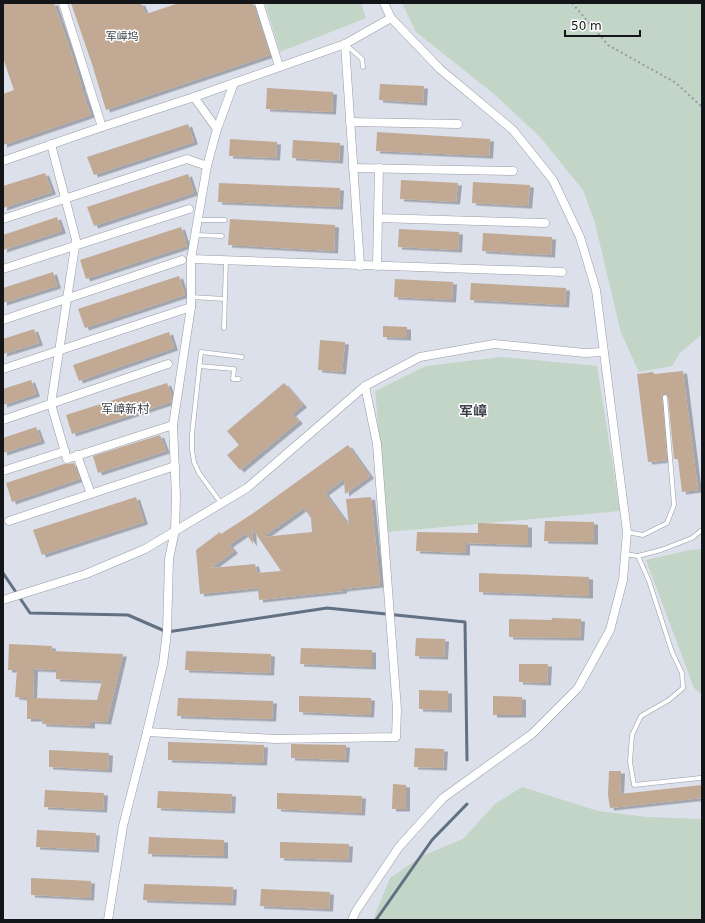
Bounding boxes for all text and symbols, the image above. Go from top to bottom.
scale bar [565,12,640,38]
text: 50 m [571,19,602,33]
district label: 军嶂坞 [106,30,139,43]
district label: 军嶂新村 [101,402,150,416]
district label: 军嶂 [459,403,487,419]

